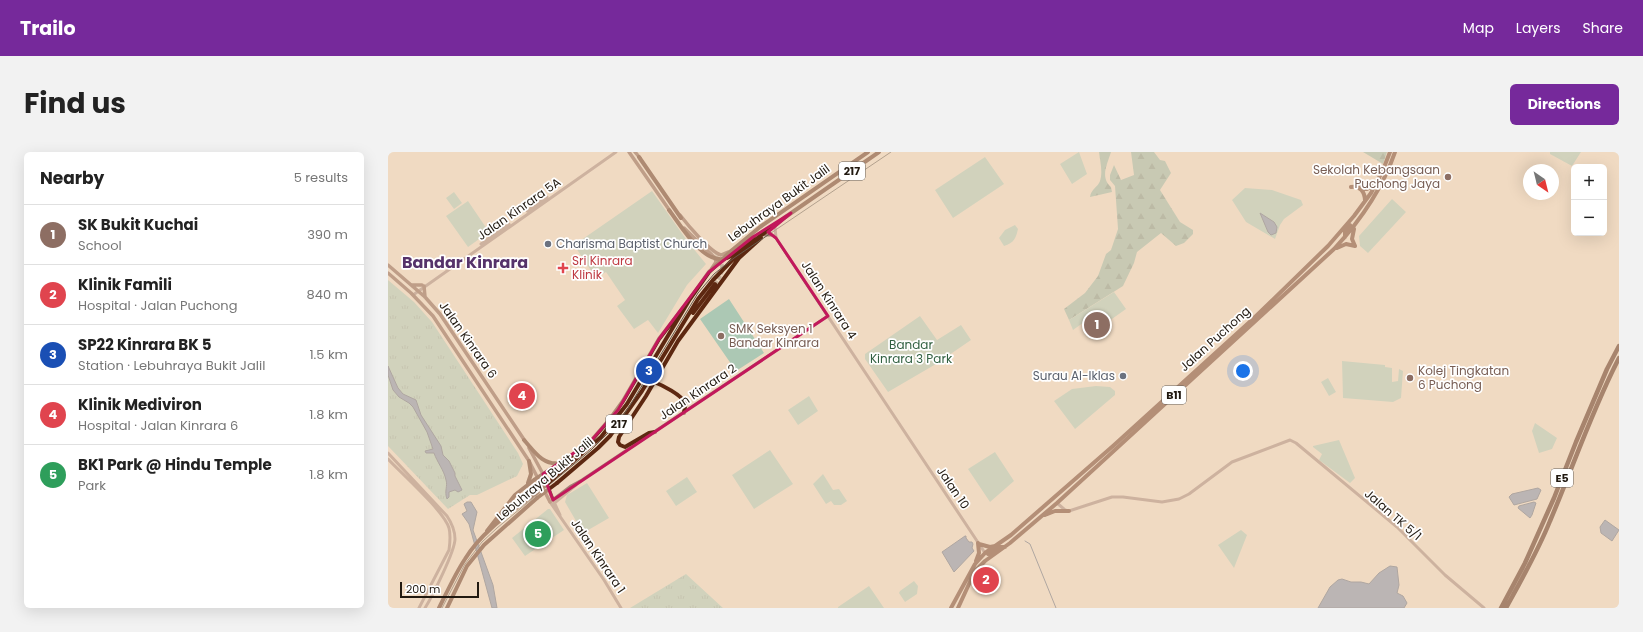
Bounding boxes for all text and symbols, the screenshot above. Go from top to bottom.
text: Trailo [20,15,76,42]
text: Map [1463,18,1494,38]
text: Layers [1516,18,1560,38]
text: Share [1582,18,1623,38]
text: Find us [24,84,126,123]
button: Directions [1510,84,1619,125]
street label: Lebuhraya Bukit Jalil [724,160,833,245]
place label: Sekolah Kebangsaan Puchong Jaya [1313,161,1440,192]
road number: 217 [839,162,865,180]
north arrow [1523,164,1559,200]
map controls [1571,164,1607,236]
button: + [1571,164,1607,200]
text: Nearby [40,166,104,190]
text: 5 results [294,168,348,187]
marker: Sekolah Kebangsaan Puchong Jaya [1443,172,1453,182]
street label: Jalan Kinrara 5A [474,173,564,244]
button: − [1571,200,1607,236]
text: SK Bukit Kuchai [78,214,198,235]
text: 1 [51,225,55,244]
text: 390 m [307,225,348,244]
place label: Charisma Baptist Church [556,235,707,252]
text: School [78,236,122,255]
marker: Charisma Baptist Church [543,239,553,249]
district label: Bandar Kinrara [402,251,528,274]
place label: Sri Kinrara Klinik [572,252,633,283]
street label: Jalan Kinrara 4 [798,257,861,343]
marker: Sri Kinrara Klinik [557,262,569,274]
text: Klinik Famili [78,274,172,295]
text: 2 [49,285,57,304]
text: 840 m [307,285,348,304]
text: Hospital · Jalan Puchong [78,296,237,315]
street label: Jalan Kinrara 6 [436,298,501,382]
street label: Jalan Puchong [1176,302,1254,375]
pin: 1 [1084,310,1110,340]
place label: SMK Seksyen 1 Bandar Kinrara [729,320,819,351]
marker: SMK Seksyen 1 Bandar Kinrara [716,331,726,341]
text: SP22 Kinrara BK 5 [78,334,212,355]
park label: Bandar Kinrara 3 Park [870,336,953,367]
text: 3 [49,345,57,364]
text: 1.5 km [309,345,348,364]
text: Station · Lebuhraya Bukit Jalil [78,356,265,375]
pin: 3 [636,356,662,386]
street label: Jalan Kinrara 2 [656,359,740,424]
your location [1233,361,1253,381]
place label: Kolej Tingkatan 6 Puchong [1418,362,1509,393]
place label: Surau Al-Iklas [1033,367,1115,384]
marker: Surau Al-Iklas [1118,371,1128,381]
marker: Kolej Tingkatan 6 Puchong [1405,373,1415,383]
pin: 4 [509,381,535,411]
road number: B11 [1162,386,1186,404]
text: Klinik Mediviron [78,394,202,415]
text: 4 [49,405,57,424]
text: 1.8 km [309,405,348,424]
road number: 217 [606,415,632,433]
text: Hospital · Jalan Kinrara 6 [78,416,238,435]
street label: Lebuhraya Bukit Jalil [493,433,597,524]
text: BK1 Park @ Hindu Temple [78,454,272,475]
street label: Jalan 10 [933,463,974,512]
text: 5 [49,465,57,484]
text: 1.8 km [309,465,348,484]
road number: E5 [1551,469,1573,487]
text: Park [78,476,106,495]
street label: Jalan TK 5/1 [1361,485,1425,544]
street label: Jalan Kinrara 1 [567,515,630,596]
pin: 5 [525,519,551,549]
pin: 2 [973,565,999,595]
scale bar [400,580,479,599]
text: 200 m [406,581,440,597]

